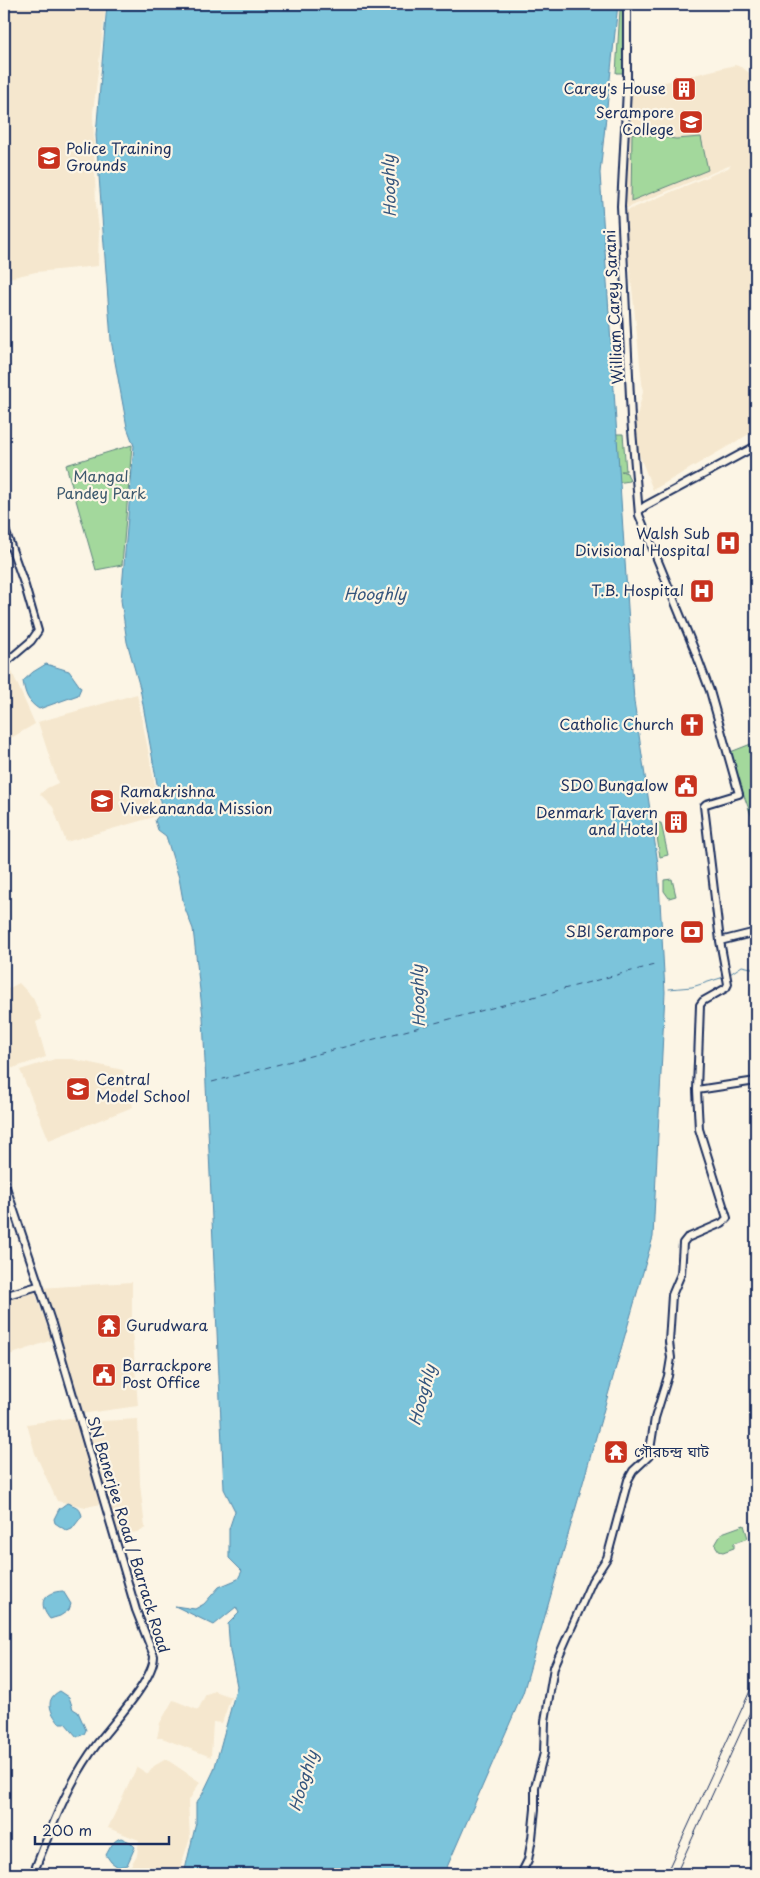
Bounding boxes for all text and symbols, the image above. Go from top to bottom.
place label: Carey's House [563,76,666,99]
building icon: Carey's House [671,76,697,102]
place label: Serampore College [596,100,674,140]
school or university icon: Serampore College [678,109,704,135]
place label: Police Training Grounds [66,136,172,176]
school or university icon: Police Training Grounds [36,145,62,171]
water label: Hooghly [375,154,401,218]
street label: William Carey Sarani [597,229,628,385]
park label: Mangal Pandey Park [56,464,146,504]
place label: Walsh Sub Divisional Hospital [575,521,710,561]
hospital icon: Walsh Sub Divisional Hospital [715,530,741,556]
place label: T.B. Hospital [591,578,684,601]
hospital icon: T.B. Hospital [689,578,715,604]
water label: Hooghly [344,581,407,605]
place label: Catholic Church [559,712,674,735]
church icon: Catholic Church [679,712,705,738]
place label: SDO Bungalow [560,773,668,796]
public building icon: SDO Bungalow [673,773,699,799]
place label: Ramakrishna Vivekananda Mission [120,779,272,819]
school or university icon: Ramakrishna Vivekananda Mission [89,788,115,814]
place label: Denmark Tavern and Hotel [536,800,658,840]
building icon: Denmark Tavern and Hotel [663,809,689,835]
place label: SBI Serampore [566,919,674,942]
bank icon: SBI Serampore [679,919,705,945]
water label: Hooghly [404,964,430,1028]
place label: Central Model School [96,1067,190,1107]
school or university icon: Central Model School [65,1076,91,1102]
temple icon: Gurudwara [96,1313,122,1339]
place label: Gurudwara [126,1313,208,1336]
place label: Barrackpore Post Office [122,1353,212,1393]
water label: Hooghly [401,1361,441,1428]
public building icon: Barrackpore Post Office [91,1362,117,1388]
street label: SN Banerjee Road / Barrack Road [82,1413,176,1656]
temple icon: গৌরচন্দ্র ঘাট [603,1439,629,1465]
place label: গৌরচন্দ্র ঘাট [634,1439,710,1462]
water label: Hooghly [281,1746,323,1814]
scale bar [35,1813,169,1845]
text: 200 m [42,1818,92,1841]

